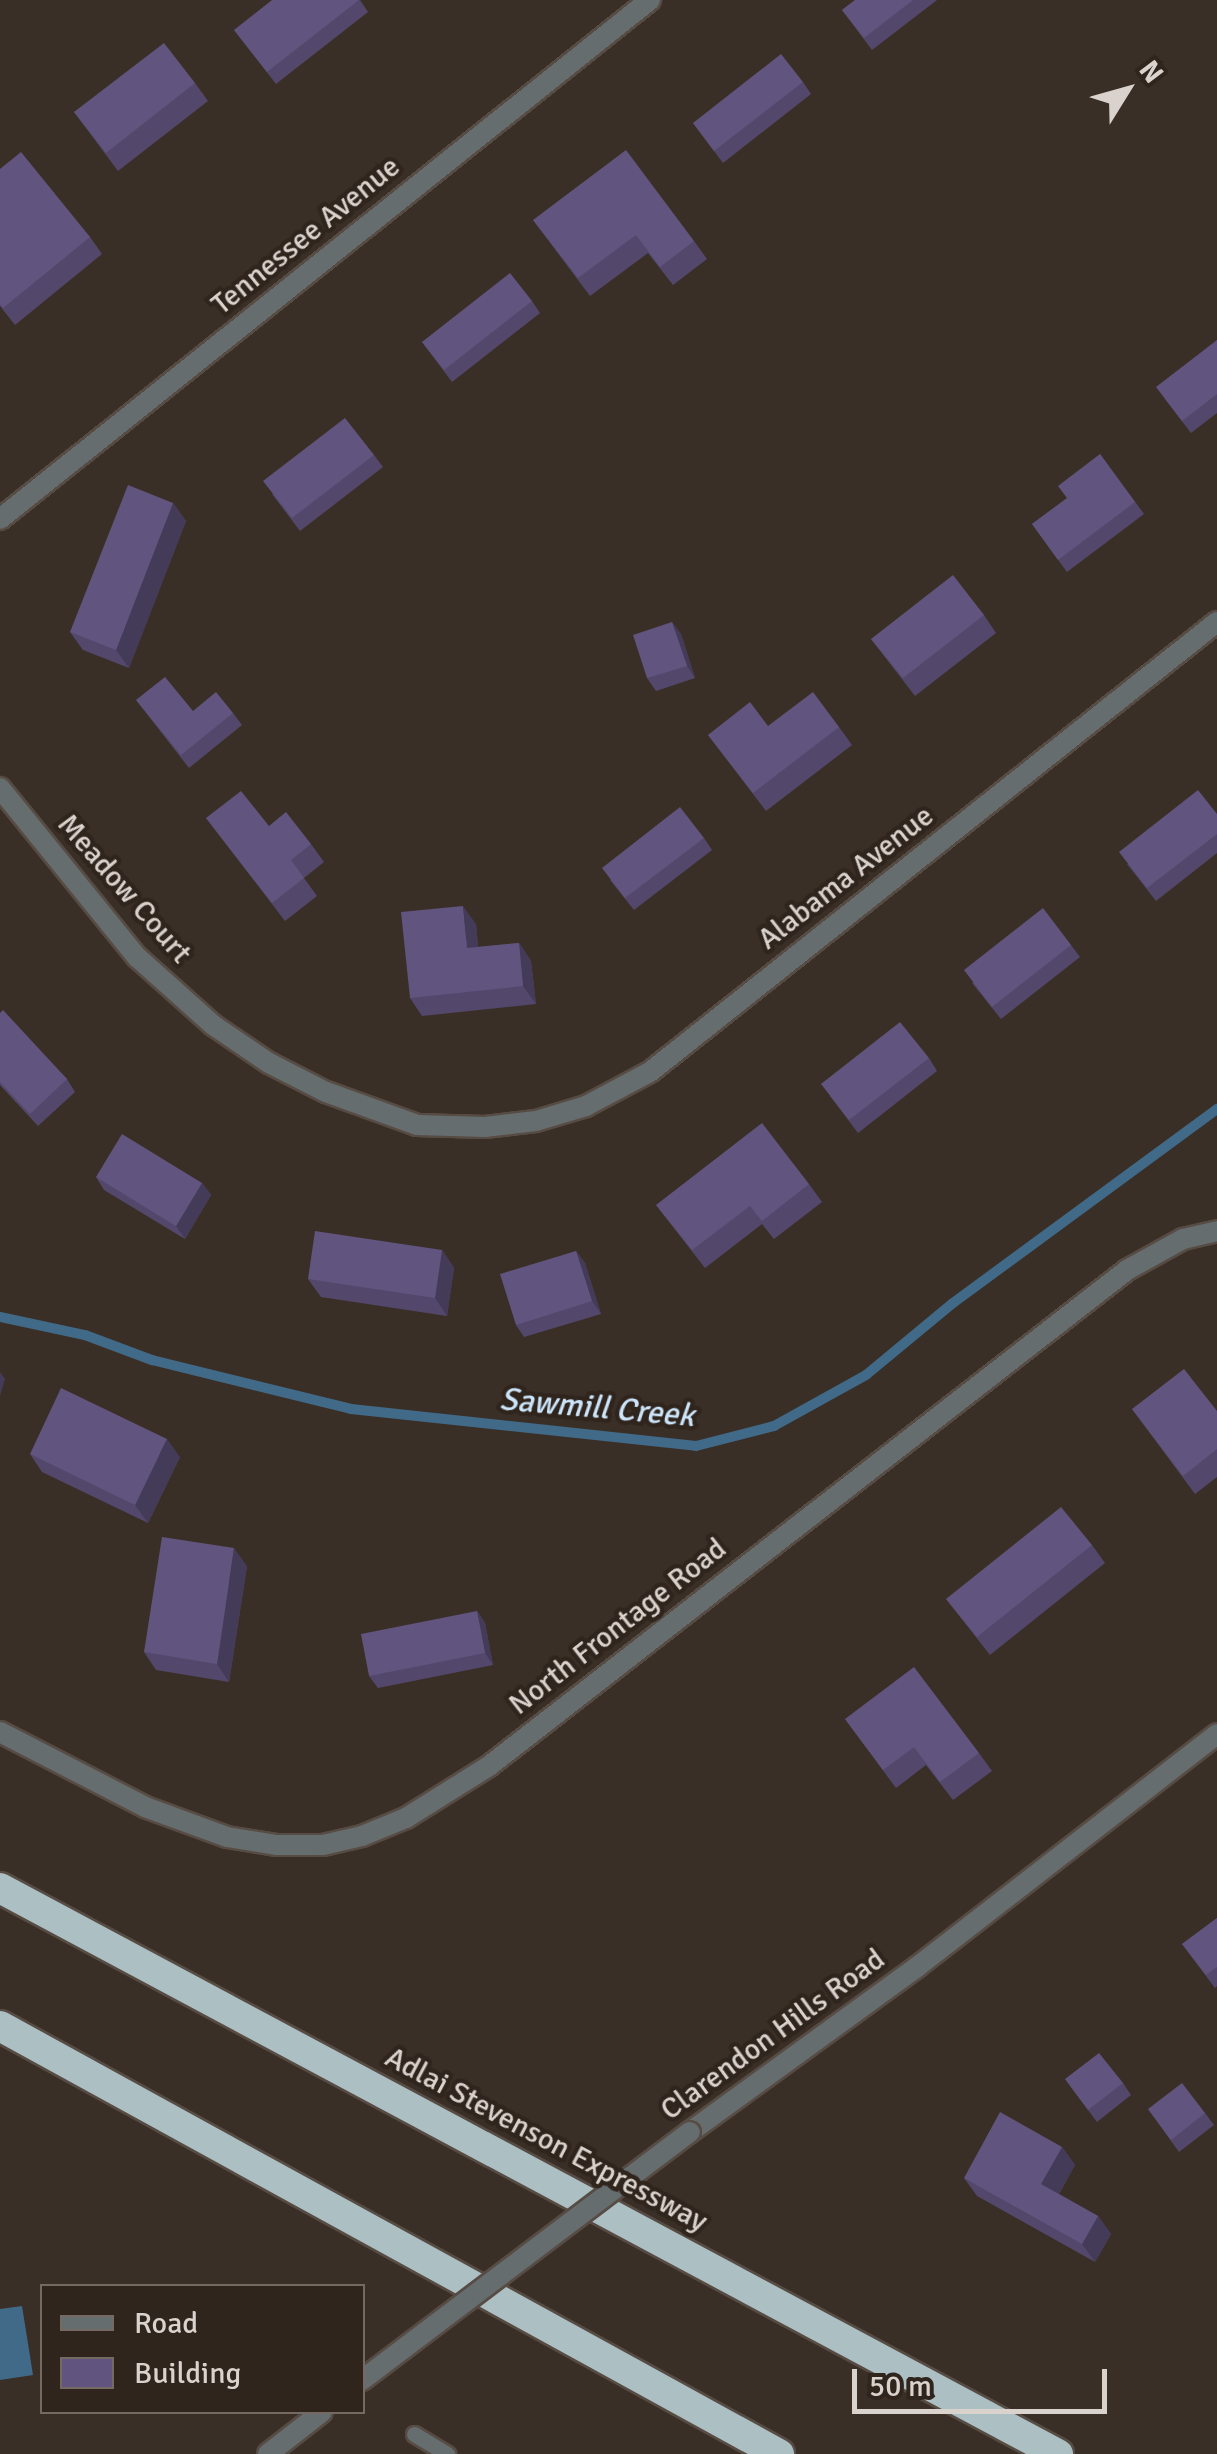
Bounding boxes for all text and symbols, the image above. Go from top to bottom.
north arrow [1077,40,1177,140]
text: N [1132,54,1170,90]
street label: Tennessee Avenue [205,149,407,323]
street label: Alabama Avenue [751,798,941,958]
street label: Meadow Court [49,807,199,971]
water label: Sawmill Creek [498,1380,696,1436]
street label: North Frontage Road [502,1531,734,1723]
street label: Clarendon Hills Road [654,1942,892,2128]
street label: Adlai Stevenson Expressway [379,2040,713,2240]
legend [40,2284,365,2414]
text: Road [134,2305,198,2342]
scale bar [857,2349,1112,2411]
text: Building [134,2355,241,2392]
text: 50 m [869,2368,932,2405]

